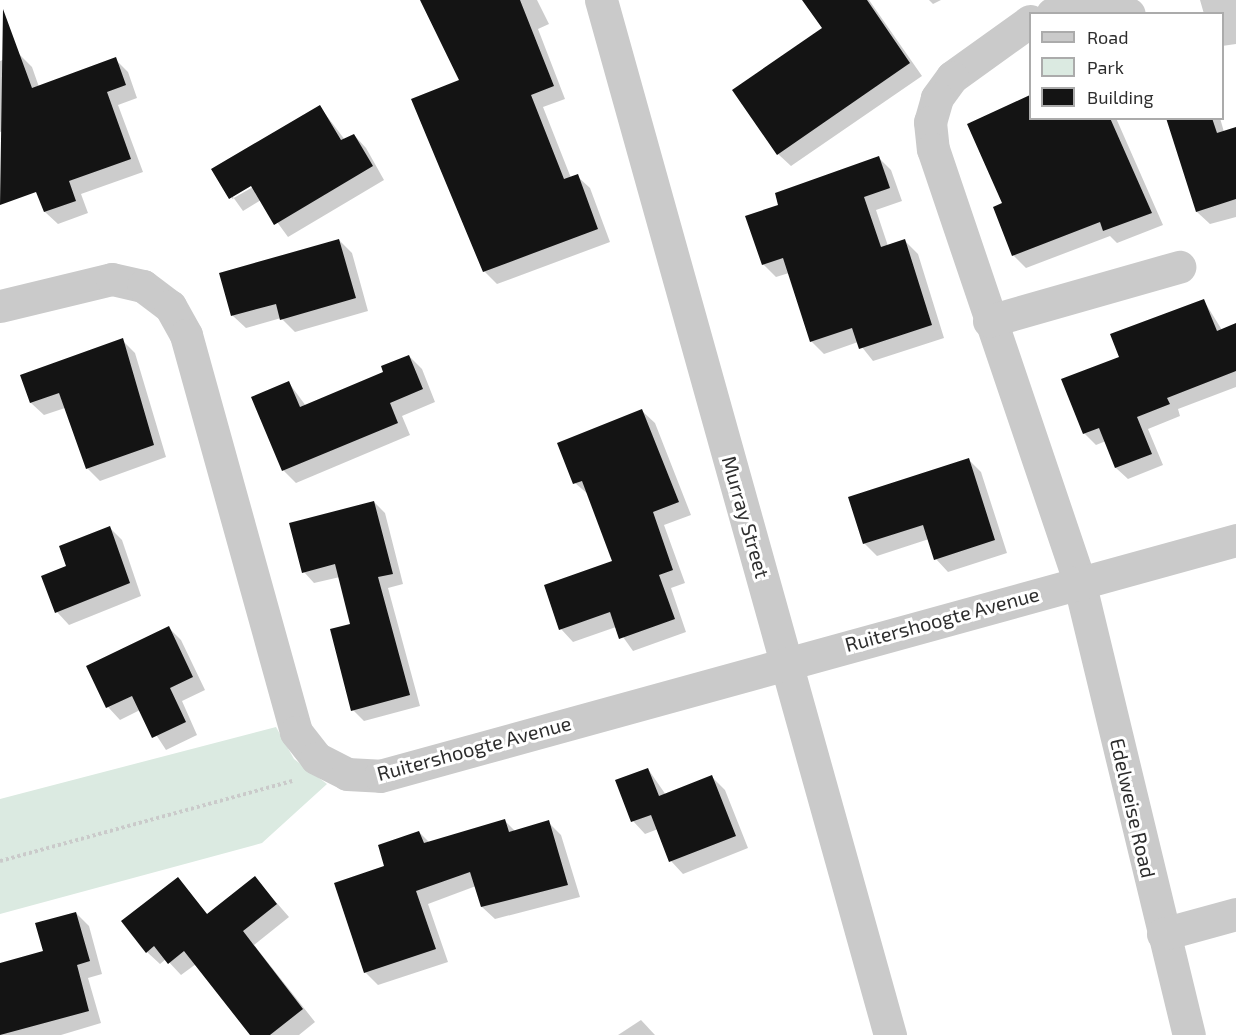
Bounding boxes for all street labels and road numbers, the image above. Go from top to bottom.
street label: Murray Street [717,453,775,581]
street label: Ruitershoogte Avenue [842,581,1042,657]
street label: Ruitershoogte Avenue [374,710,574,786]
street label: Edelweise Road [1105,736,1161,880]

